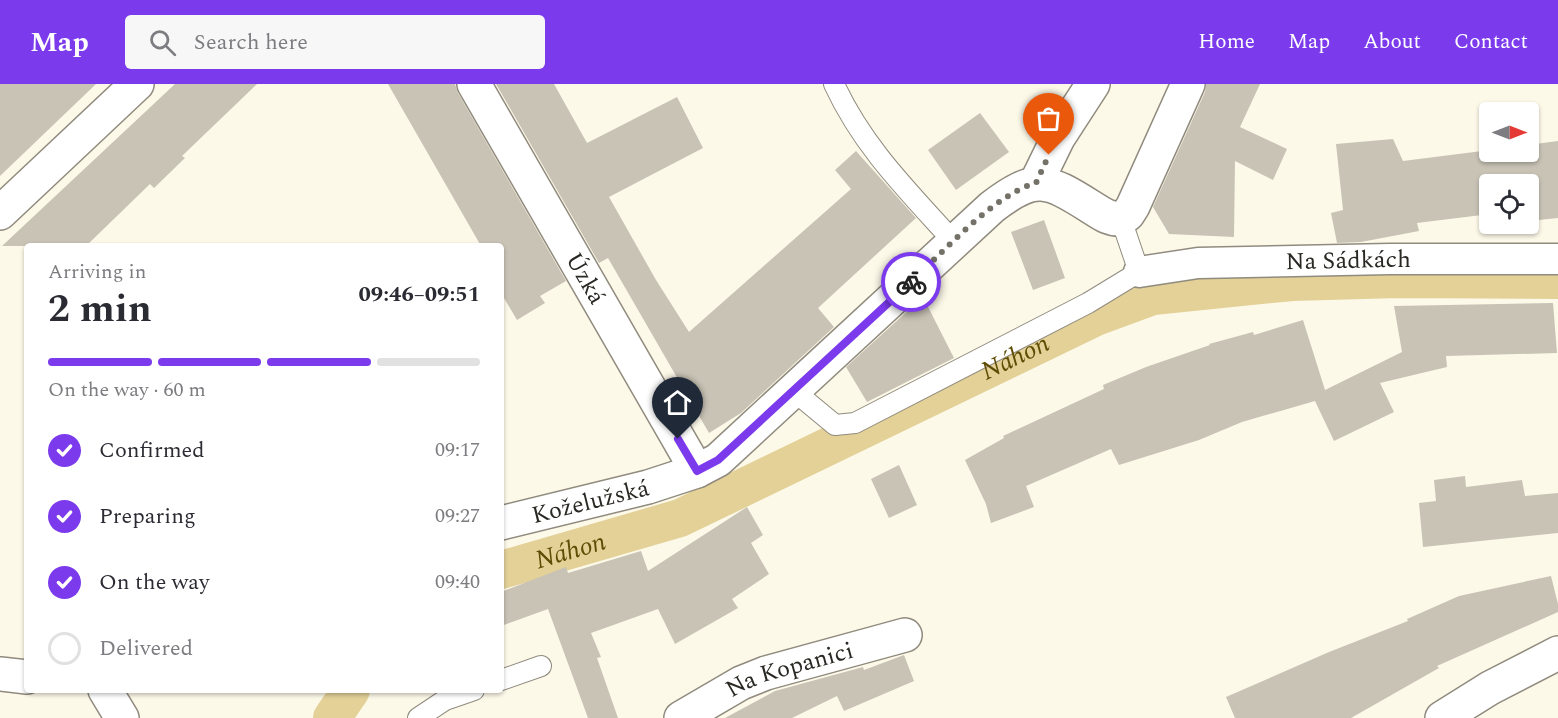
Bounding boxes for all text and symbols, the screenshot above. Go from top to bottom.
search box [125,15,545,69]
text: Map [30,21,89,64]
icon: search [146,26,179,59]
text: Search here [194,26,308,59]
text: Home [1198,26,1255,58]
text: Map [1288,26,1330,58]
text: About [1363,26,1421,58]
text: Contact [1454,26,1528,58]
pin [1023,93,1074,155]
icon: bag [1032,102,1065,135]
north arrow [1479,102,1539,162]
map controls [1479,102,1539,234]
button: locate [1479,174,1539,234]
street label: Na Sádkách [1285,242,1411,280]
street label: Úzká [556,246,614,312]
courier [881,252,941,312]
text: Arriving in [48,257,146,287]
icon: bike [895,266,928,299]
text: 09:46–09:51 [358,278,480,311]
text: 2 min [48,280,152,339]
water label: Náhon [974,323,1056,391]
text: On the way · 60 m [48,375,206,405]
pin [652,377,703,439]
icon: home [661,386,694,419]
icon: check [48,434,81,467]
text: Confirmed [99,434,205,467]
text: 09:17 [435,435,480,465]
street label: Koželužská [528,470,653,534]
icon: check [48,500,81,533]
text: Preparing [99,500,196,533]
text: 09:27 [435,501,480,531]
water label: Náhon [530,522,611,580]
icon: check [48,566,81,599]
text: On the way [99,566,210,599]
text: 09:40 [435,567,480,597]
text: Delivered [99,632,193,665]
street label: Na Kopanici [719,633,858,707]

